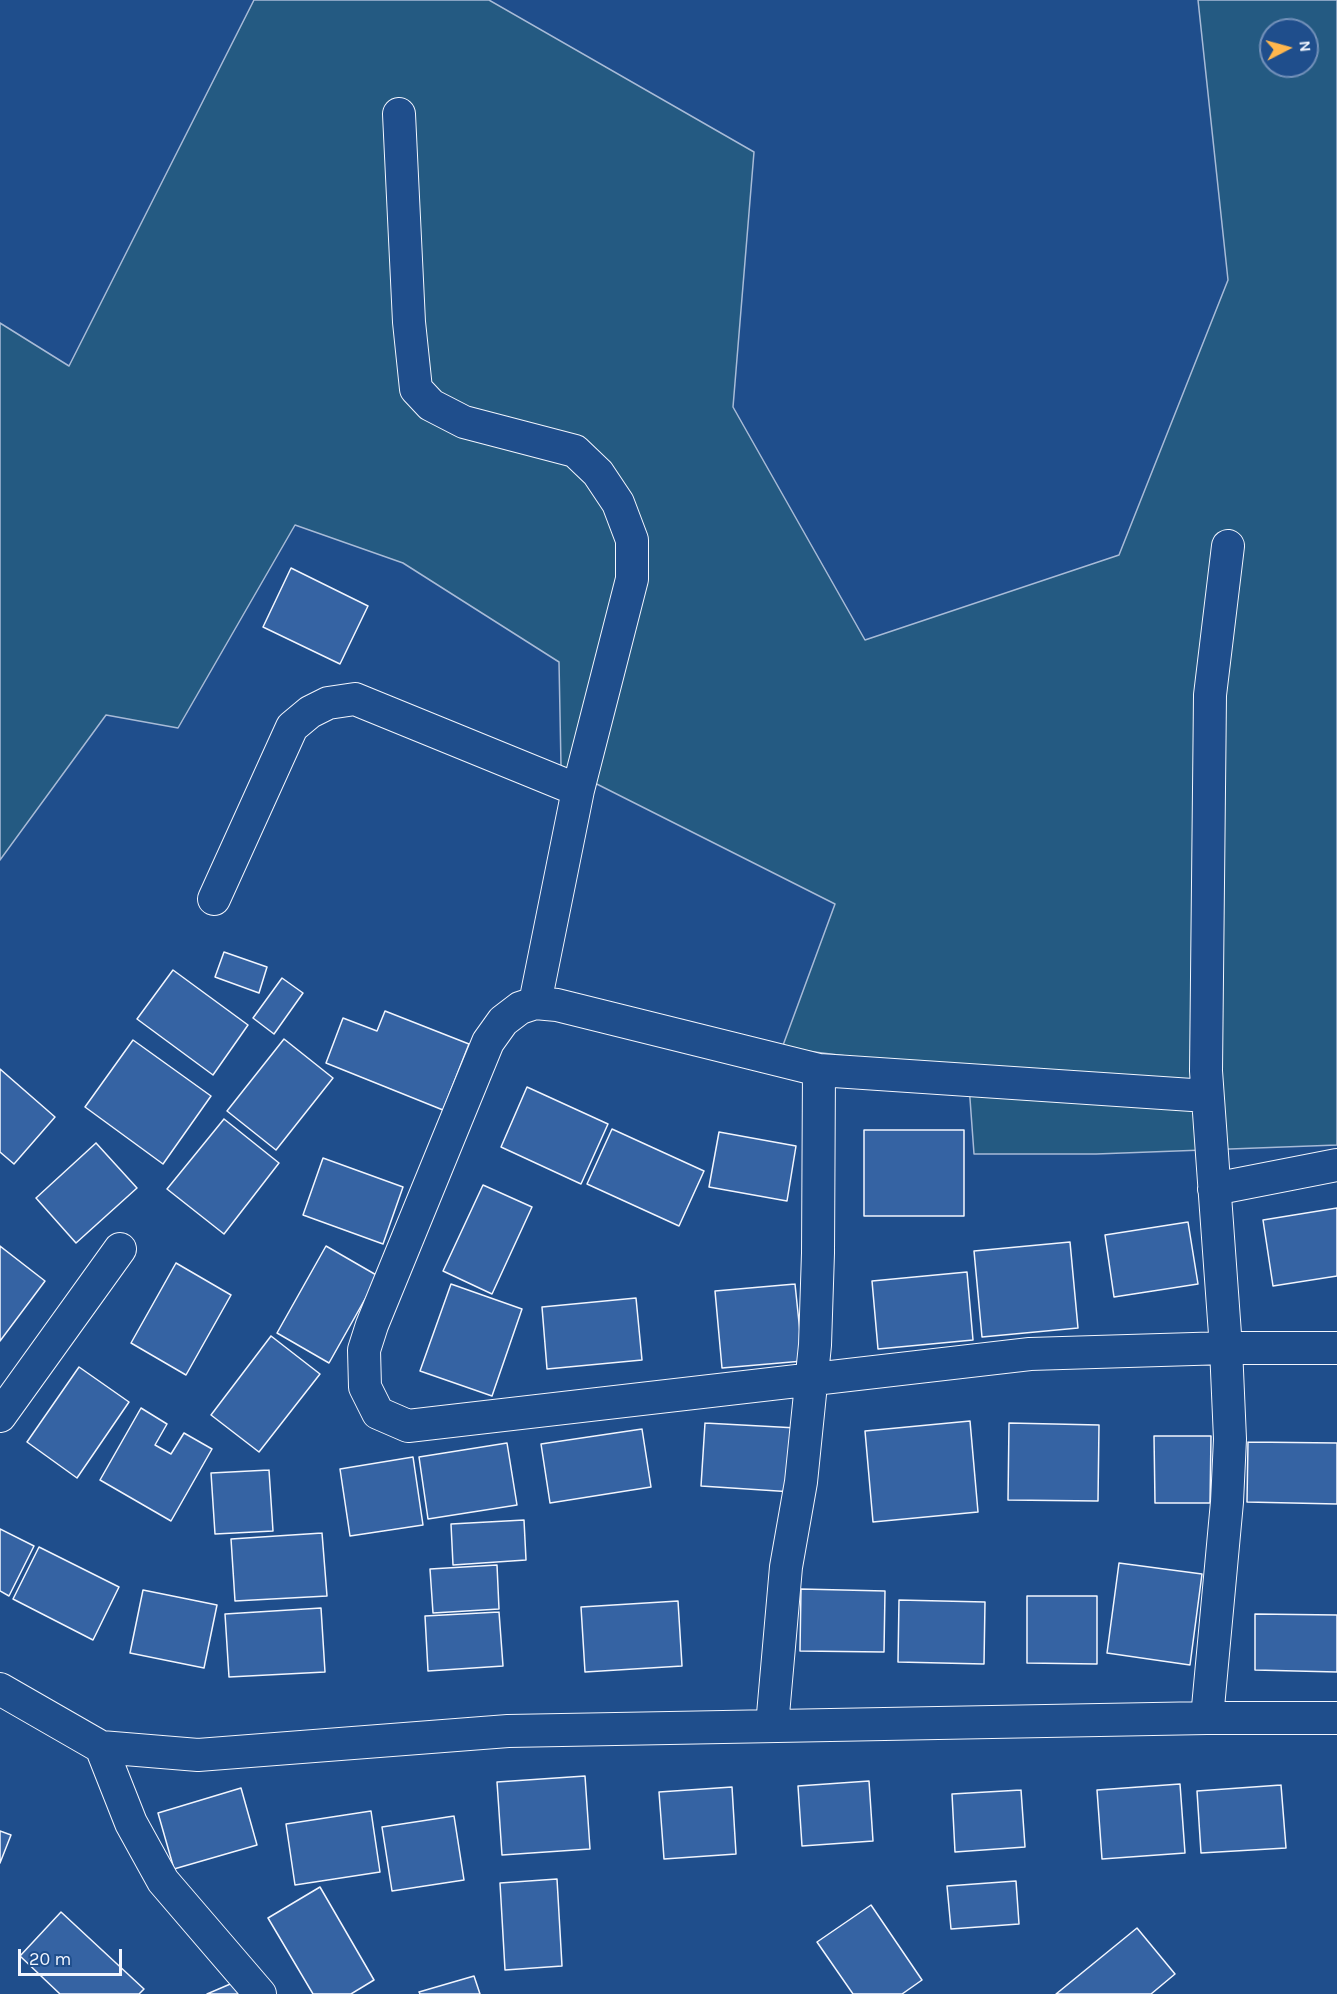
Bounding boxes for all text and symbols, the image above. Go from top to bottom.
north arrow [1259,18,1319,78]
text: N [1295,40,1315,53]
scale bar [21,1937,124,1975]
text: 20 m [29,1948,71,1970]

